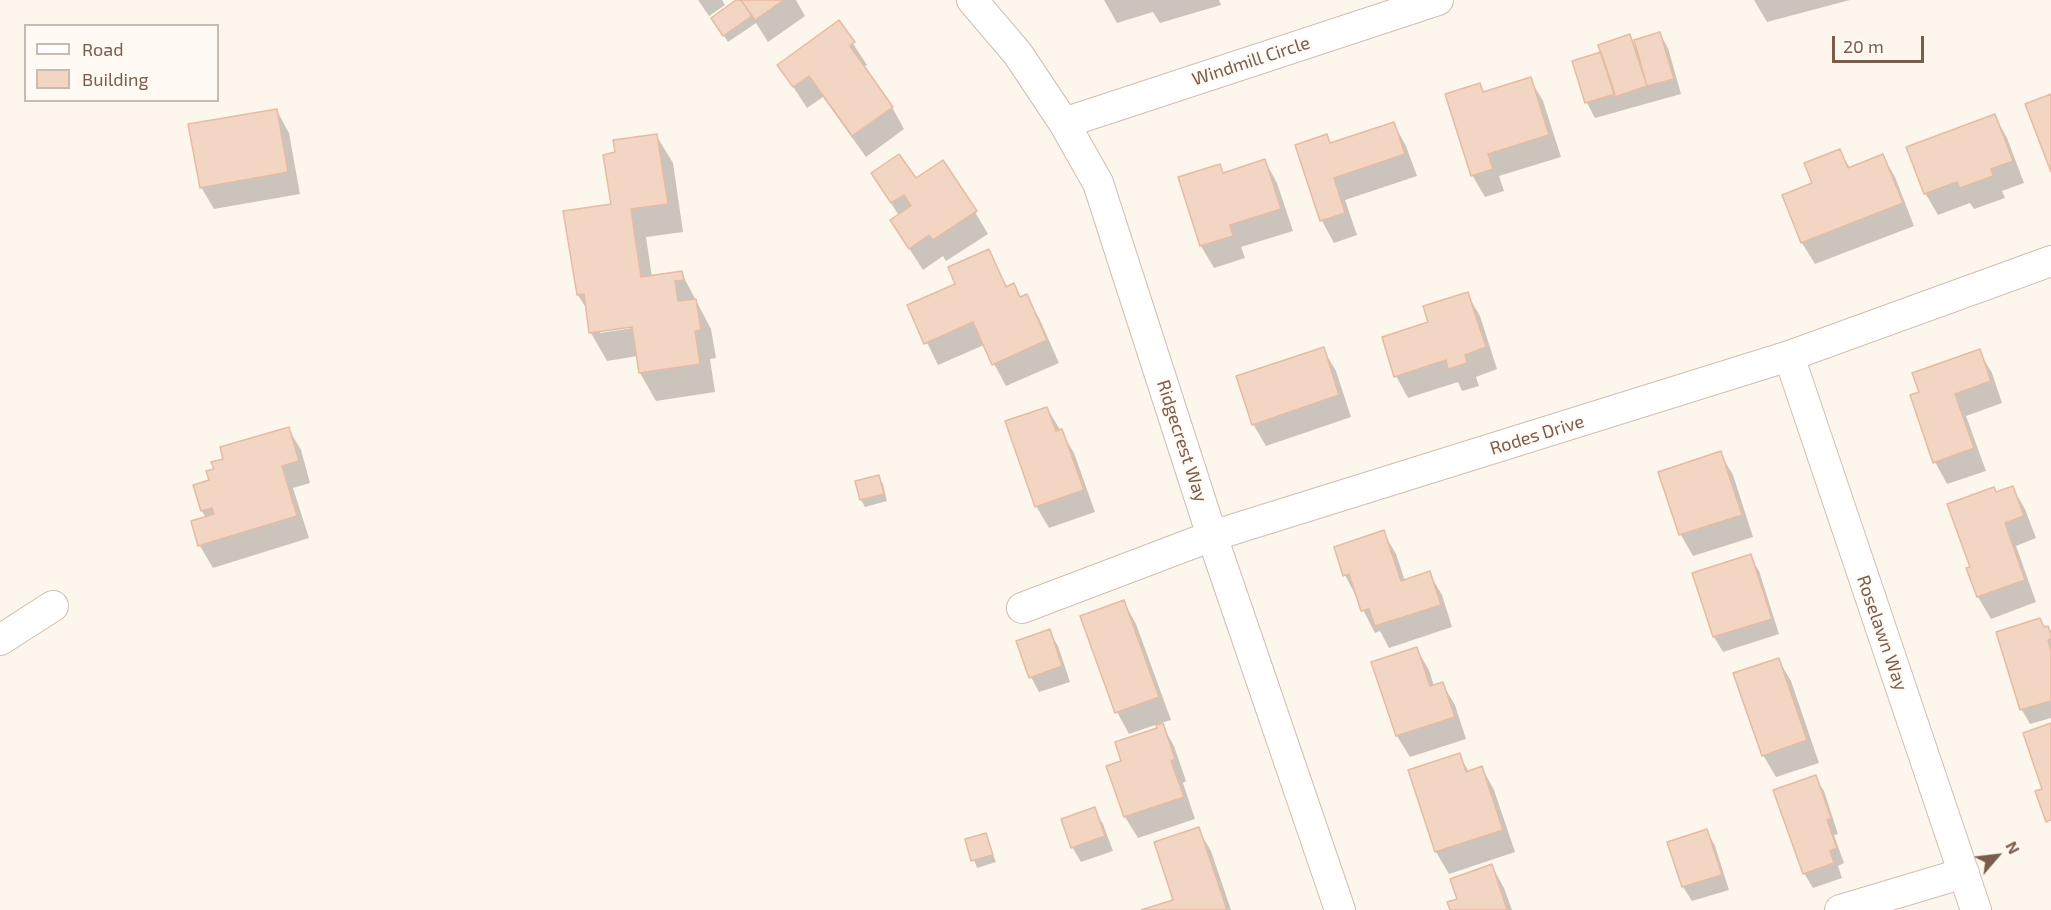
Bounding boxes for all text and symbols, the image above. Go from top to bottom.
legend [24,24,219,102]
scale bar [1835,24,1926,62]
street label: Windmill Circle [1189,32,1313,90]
text: 20 m [1843,35,1884,57]
text: Road [82,38,123,60]
text: Building [82,68,149,90]
street label: Ridgecrest Way [1152,377,1212,505]
street label: Rodes Drive [1487,410,1587,460]
street label: Roselawn Way [1852,572,1912,694]
north arrow [1967,826,2027,886]
text: N [2002,838,2024,857]

